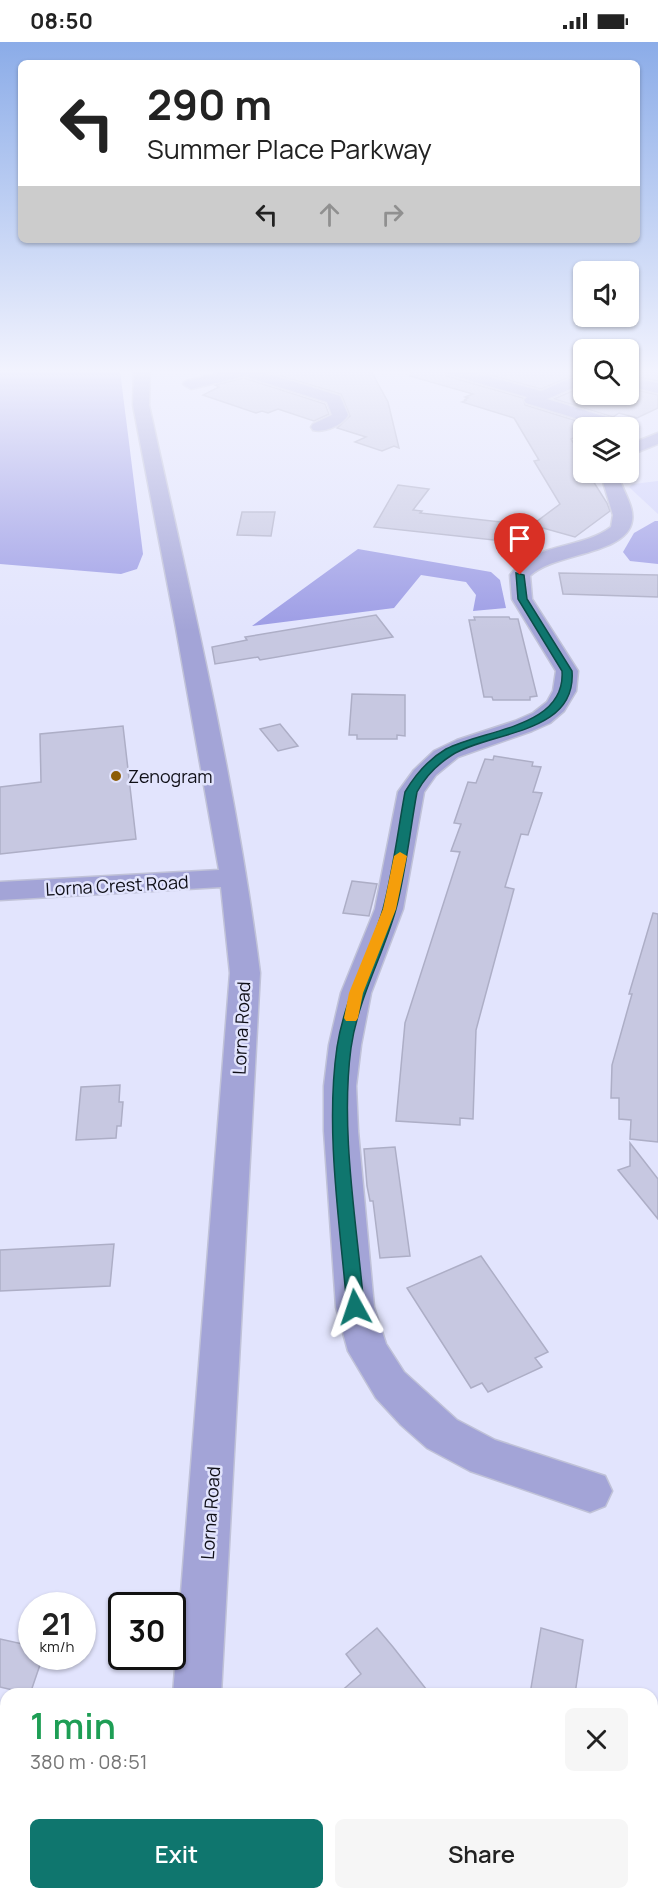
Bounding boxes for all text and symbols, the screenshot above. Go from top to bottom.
text: 08:50 [30,6,93,36]
text: 290 m [147,75,272,133]
icon: left [48,84,126,162]
text: Summer Place Parkway [147,130,432,167]
icon: left [250,198,283,231]
icon: ahead [313,198,346,231]
icon: right [376,198,409,231]
map controls [573,261,639,483]
button: sound [573,261,639,327]
button: search [573,339,639,405]
button: layers [573,417,639,483]
pin [494,513,545,575]
icon: arrive [503,522,536,555]
place label: Zenogram [128,764,213,788]
marker: Zenogram [109,769,123,783]
street label: Lorna Crest Road [45,869,189,901]
street label: Lorna Road [227,981,255,1075]
position arrow [323,1275,387,1339]
street label: Lorna Road [195,1466,225,1560]
speed limit sign: 30 [108,1592,186,1670]
text: 21 [41,1603,73,1644]
text: km/h [40,1636,74,1657]
text: 1 min [30,1701,116,1750]
button: close [565,1708,628,1771]
text: 380 m · 08:51 [30,1748,148,1775]
button: Exit [30,1819,323,1888]
button: Share [335,1819,628,1888]

